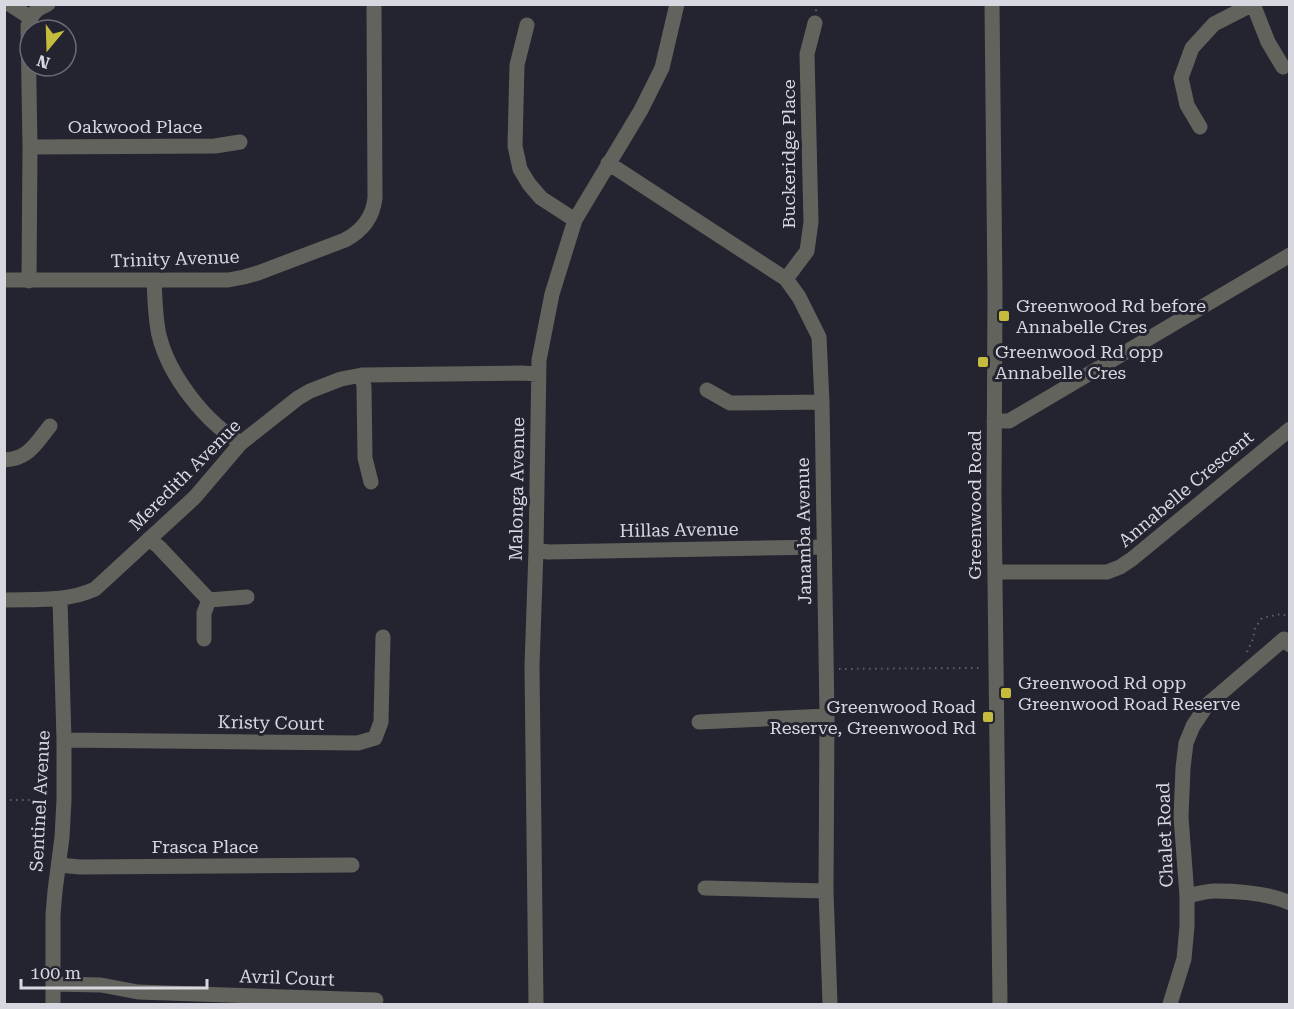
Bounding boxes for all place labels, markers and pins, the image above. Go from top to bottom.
place label: Greenwood Rd before Annabelle Cres [1016,295,1206,337]
marker: Greenwood Rd before Annabelle Cres [997,309,1011,323]
place label: Greenwood Rd opp Annabelle Cres [995,341,1163,383]
marker: Greenwood Rd opp Annabelle Cres [976,355,990,369]
place label: Greenwood Rd opp Greenwood Road Reserve [1018,672,1240,714]
marker: Greenwood Rd opp Greenwood Road Reserve [999,686,1013,700]
place label: Greenwood Road Reserve, Greenwood Rd [770,696,976,738]
marker: Greenwood Road Reserve, Greenwood Rd [981,710,995,724]

